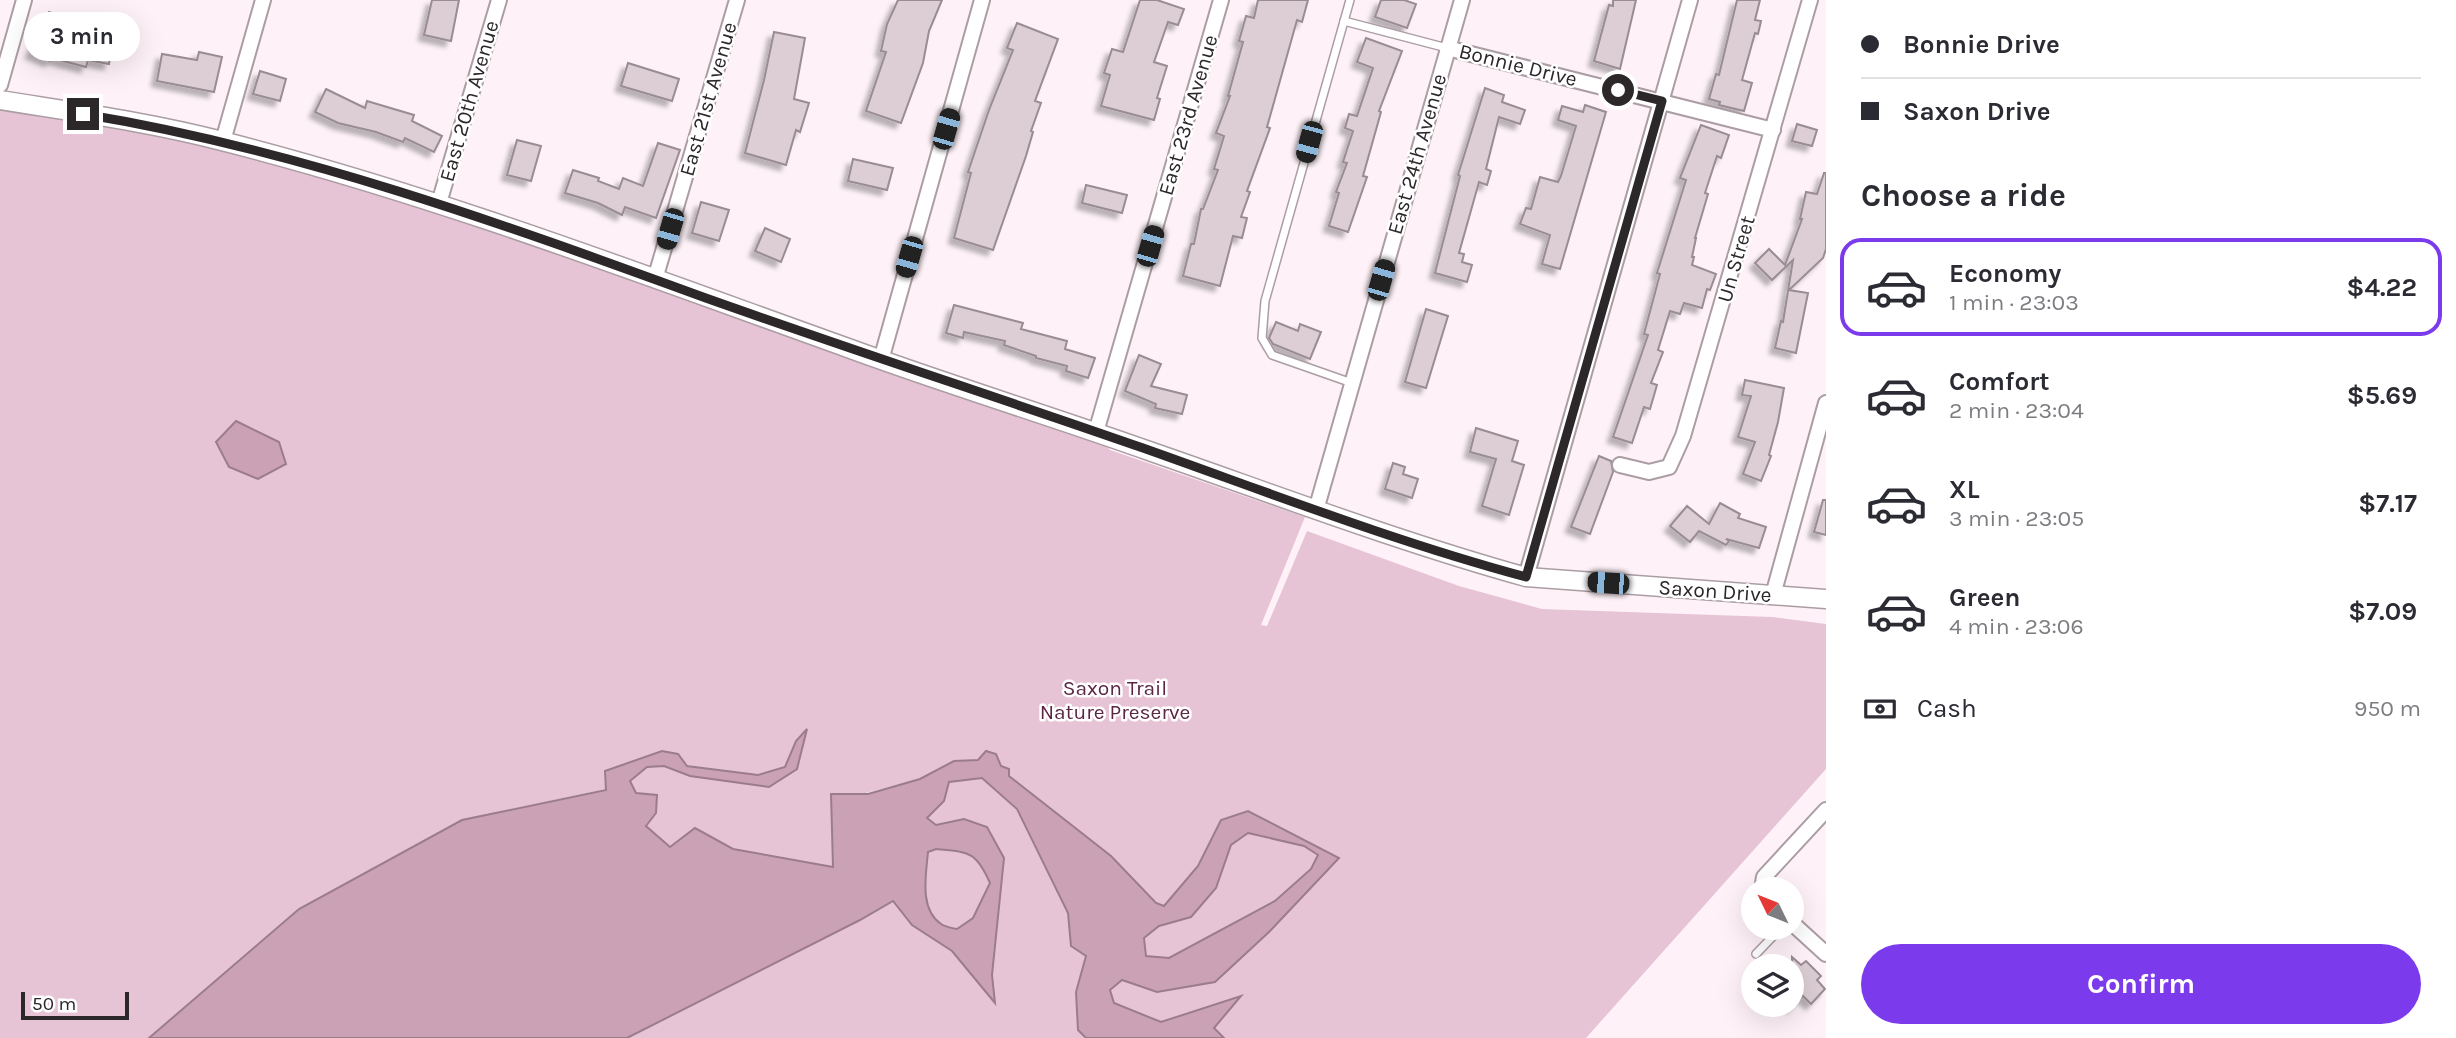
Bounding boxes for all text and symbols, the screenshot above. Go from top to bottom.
callout: 3 min [25,12,141,61]
street label: East 20th Avenue [435,18,503,184]
street label: East 21st Avenue [674,19,742,179]
text: 3 min [50,23,114,50]
text: Bonnie Drive [1903,29,2060,60]
street label: East 23rd Avenue [1154,32,1222,198]
street label: Bonnie Drive [1456,39,1580,91]
street label: East 24th Avenue [1383,71,1451,237]
route start [1602,74,1634,106]
text: Saxon Drive [1903,96,2051,127]
route end [67,98,99,130]
car [931,106,962,152]
car [1294,119,1325,165]
text: Choose a ride [1861,177,2066,214]
car [655,206,686,252]
street label: Un Street [1712,213,1760,305]
car [1135,223,1166,269]
car [894,234,925,280]
icon: car [1865,256,1928,319]
car [1366,257,1397,303]
text: Economy [1949,258,2061,289]
text: $4.22 [2347,272,2417,303]
text: 1 min · 23:03 [1949,289,2079,316]
icon: car [1865,364,1928,427]
text: Comfort [1949,366,2050,397]
text: $5.69 [2347,380,2417,411]
text: 2 min · 23:04 [1949,397,2084,424]
icon: car [1865,472,1928,535]
text: XL [1949,474,1980,505]
text: $7.17 [2358,488,2417,519]
text: 3 min · 23:05 [1949,505,2084,532]
car [1587,571,1630,595]
street label: Saxon Drive [1658,575,1772,607]
icon: car [1865,580,1928,643]
text: Green [1949,582,2021,613]
text: $7.09 [2348,596,2417,627]
text: 4 min · 23:06 [1949,613,2084,640]
park label: Saxon Trail Nature Preserve [1040,676,1190,724]
icon: cash [1861,690,1899,728]
text: Cash [1917,693,1977,724]
text: 950 m [2354,695,2421,722]
north arrow [1741,877,1804,940]
map controls [1741,877,1804,1017]
button: Confirm [1861,944,2421,1024]
button: layers [1741,954,1804,1017]
scale bar [21,989,130,1021]
text: 50 m [32,993,76,1015]

